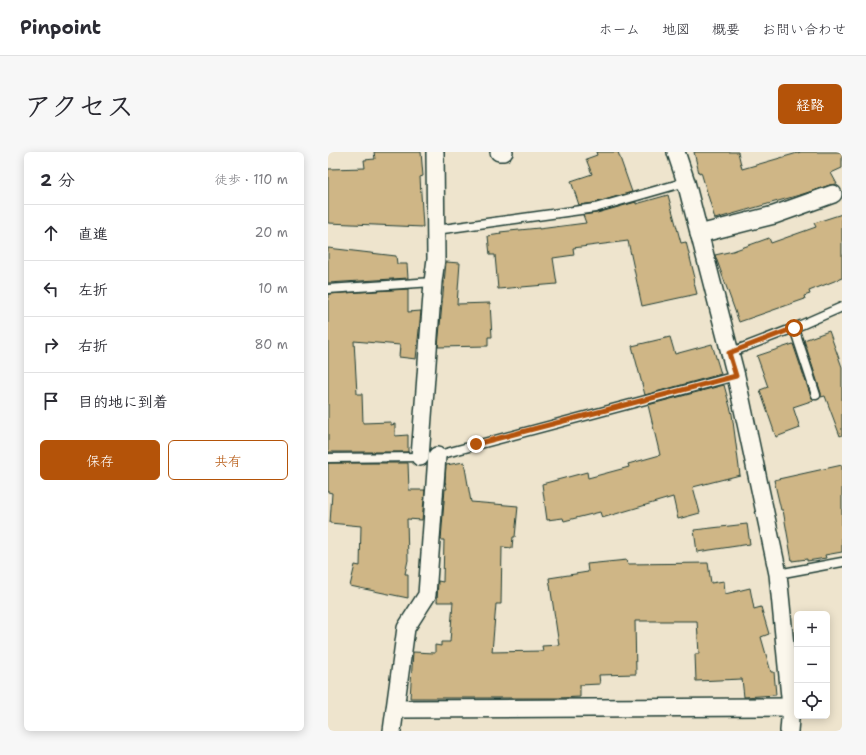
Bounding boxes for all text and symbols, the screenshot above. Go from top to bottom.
text: Pinpoint [20,15,101,40]
text: ホーム [599,20,640,38]
text: 地図 [662,20,690,38]
text: 概要 [712,20,740,38]
text: お問い合わせ [762,20,846,38]
button: 経路 [778,84,842,124]
text: アクセス [24,87,134,125]
text: 2 分 [40,169,75,191]
text: 徒歩 · 110 m [215,171,288,188]
icon: ahead [40,222,62,244]
text: 直進 [78,224,108,244]
text: 20 m [255,224,288,241]
icon: left [40,278,62,300]
text: 左折 [78,280,108,300]
text: 10 m [258,280,288,297]
route start [785,319,803,337]
icon: right [40,334,62,356]
text: 右折 [78,336,108,356]
text: 80 m [254,336,288,353]
icon: arrive [40,390,62,412]
text: 目的地に到着 [78,392,168,412]
route end [467,435,485,453]
button: 保存 [40,440,160,480]
button: 共有 [168,440,288,480]
map controls [794,611,830,719]
button: + [794,611,830,647]
button: − [794,647,830,683]
button: locate [794,683,830,719]

